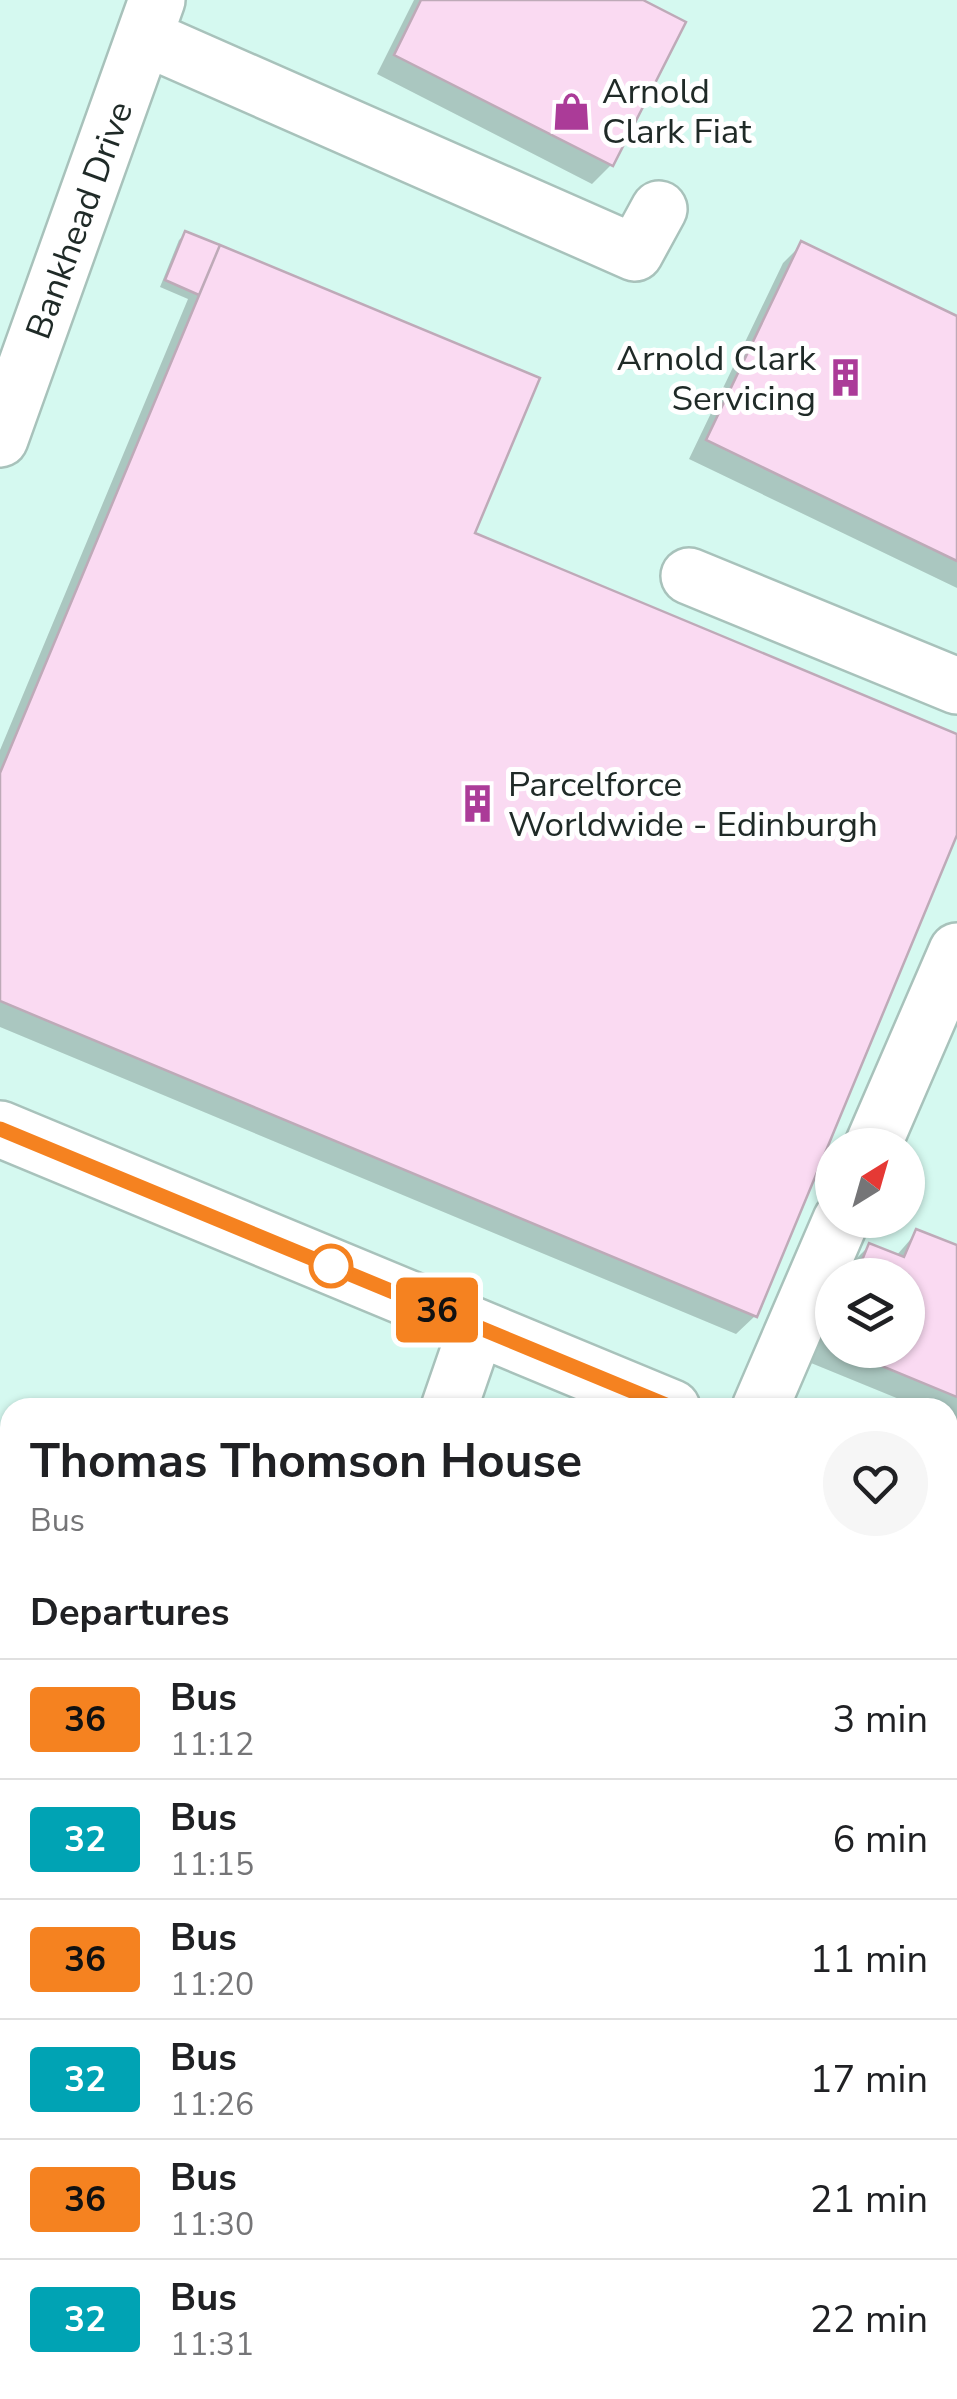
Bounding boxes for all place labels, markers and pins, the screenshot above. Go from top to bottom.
place label: Arnold Clark Fiat [602,68,752,155]
shop icon: Arnold Clark Fiat [551,90,593,132]
place label: Arnold Clark Servicing [617,335,816,422]
building icon: Arnold Clark Servicing [825,357,867,399]
place label: Parcelforce Worldwide - Edinburgh [508,761,878,848]
building icon: Parcelforce Worldwide - Edinburgh [457,783,499,825]
unlabelled marker [310,1245,352,1287]

